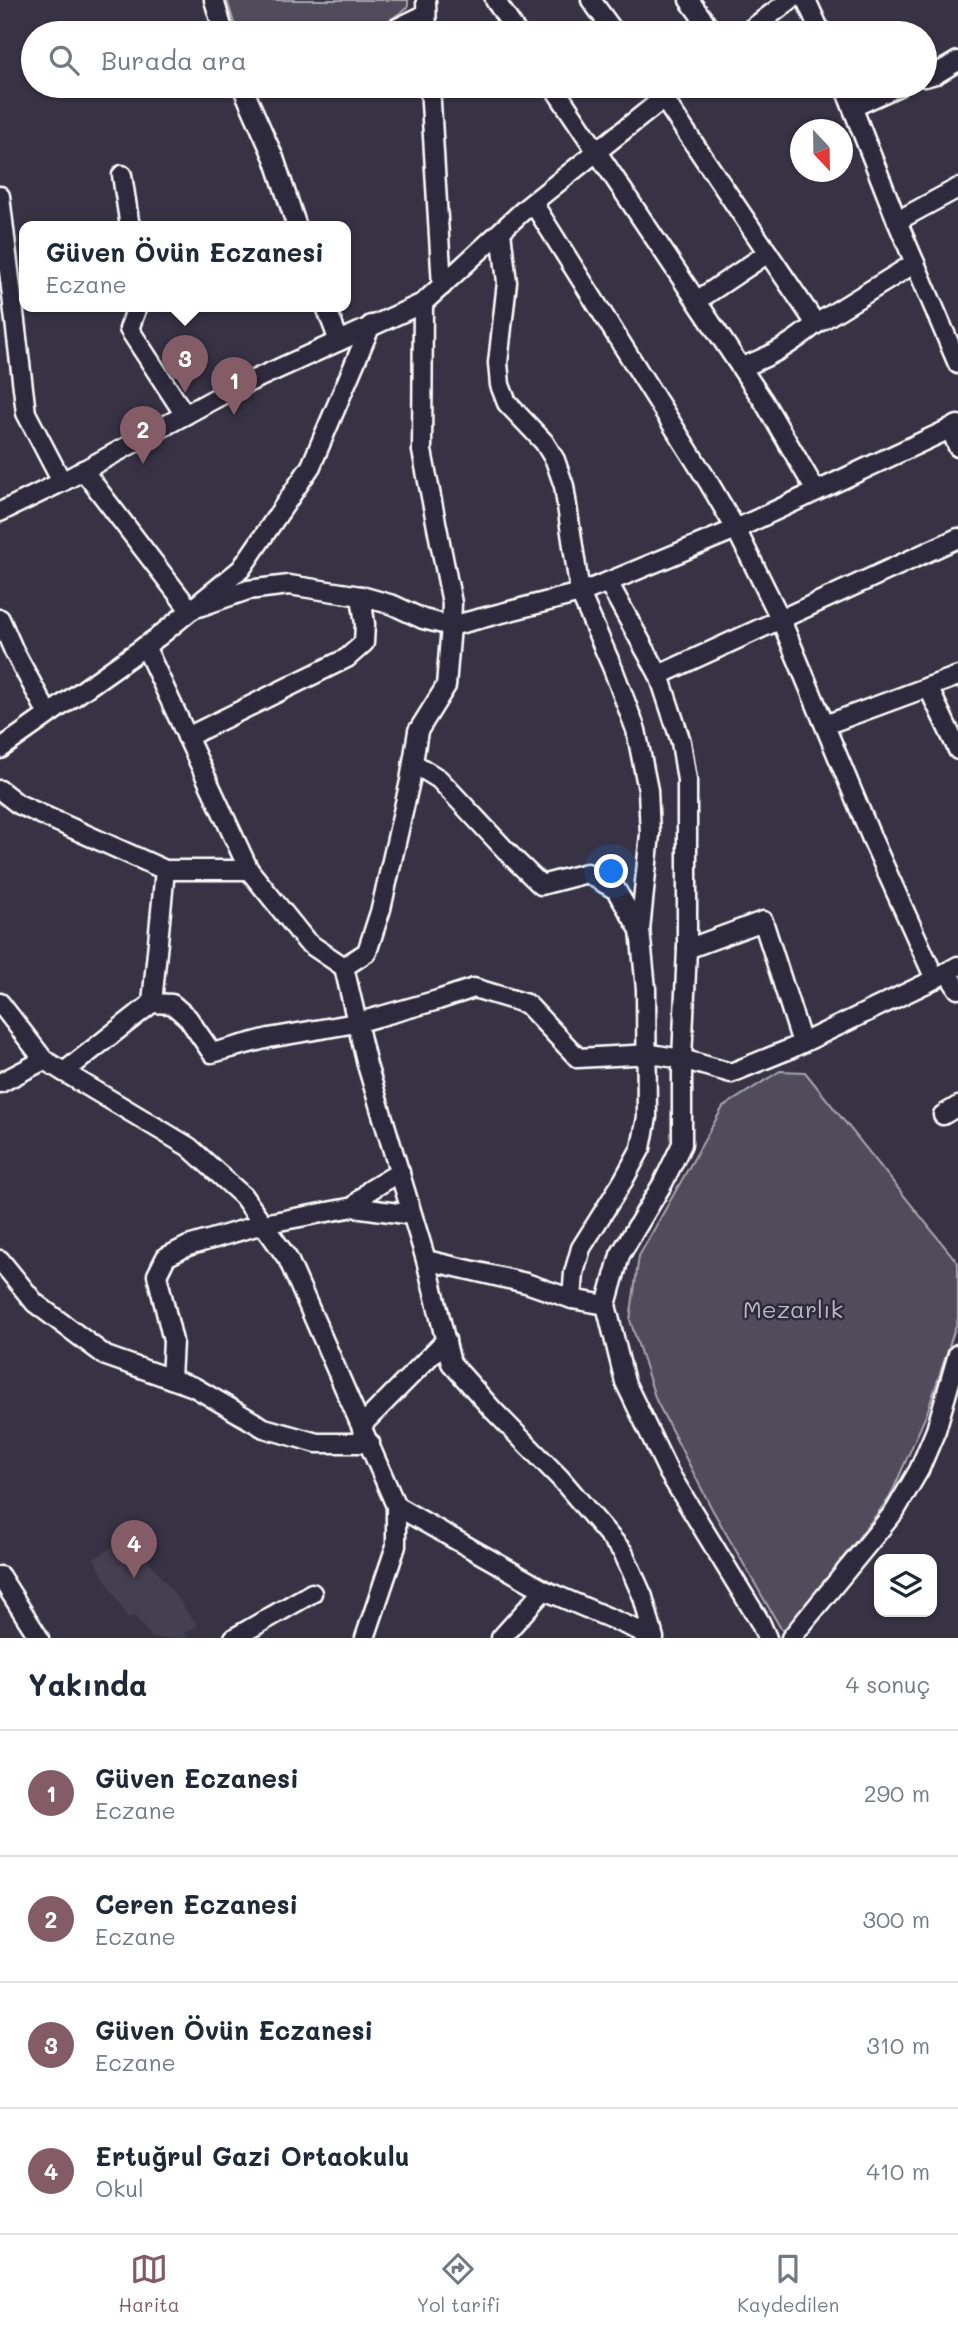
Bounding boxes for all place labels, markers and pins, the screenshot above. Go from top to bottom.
pin: 3 [162,335,208,393]
pin: 1 [211,357,257,415]
pin: 2 [120,406,166,464]
pin: 4 [111,1520,157,1578]

